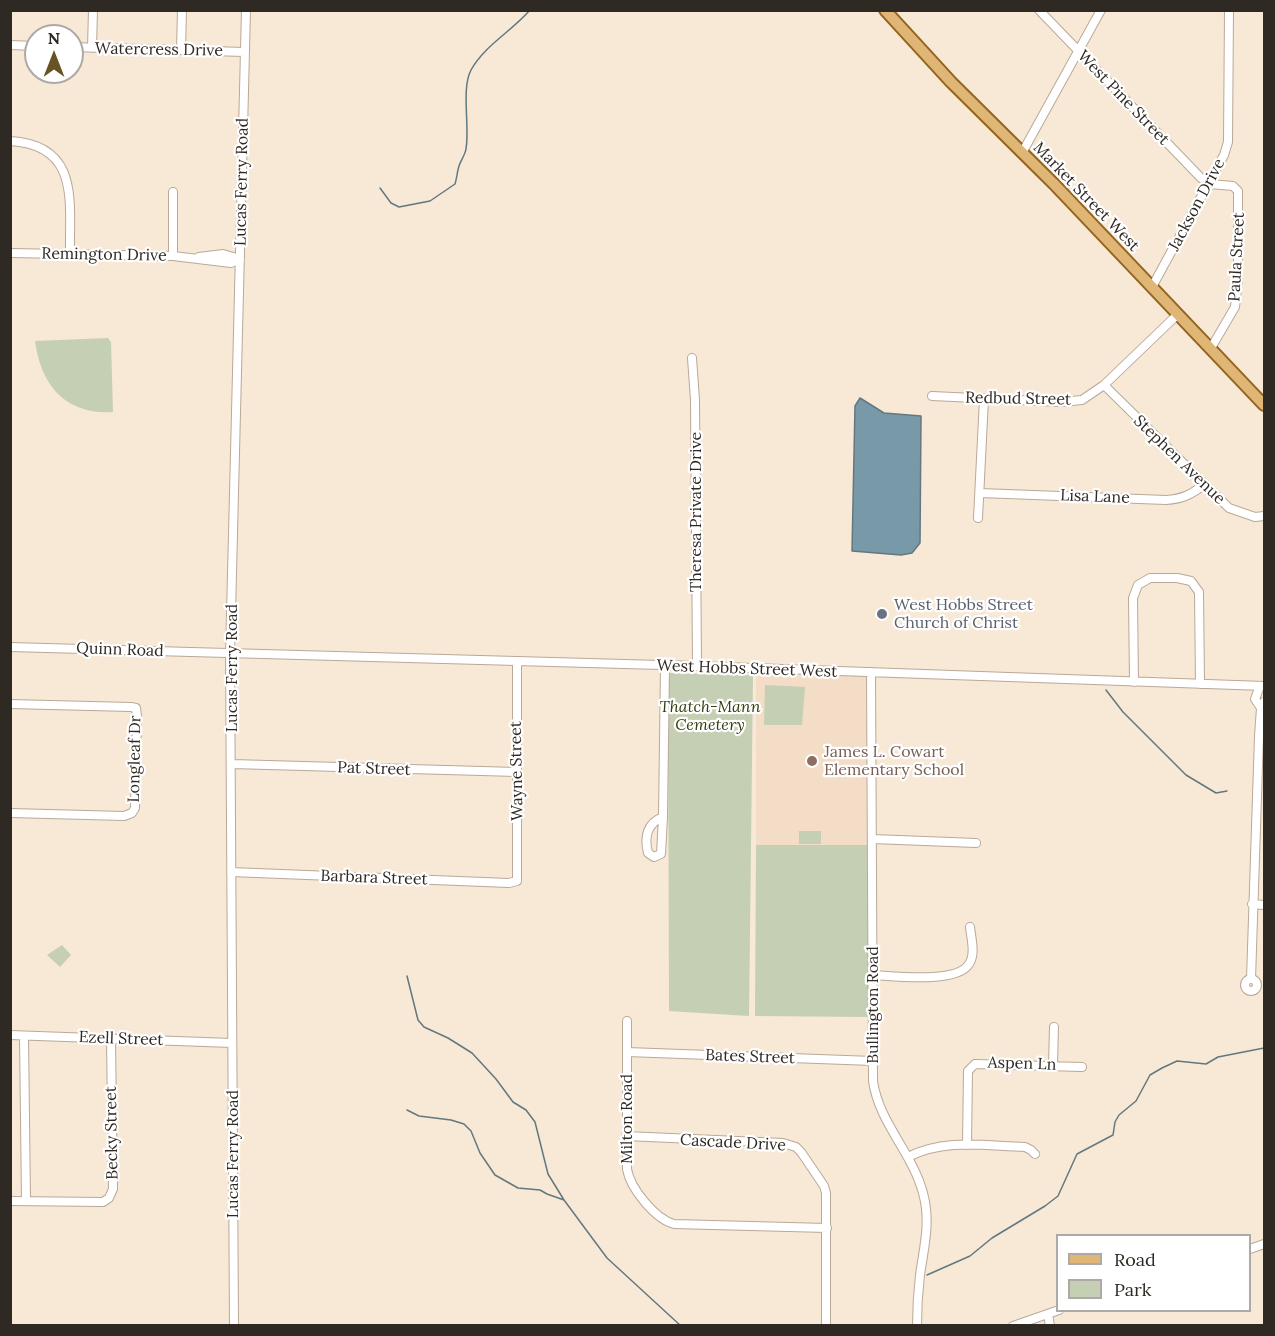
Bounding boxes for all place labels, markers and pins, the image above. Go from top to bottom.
place label: West Hobbs Street Church of Christ [894,595,1033,633]
marker: West Hobbs Street Church of Christ [875,607,889,621]
place label: James L. Cowart Elementary School [824,742,964,780]
marker: James L. Cowart Elementary School [805,754,819,768]

